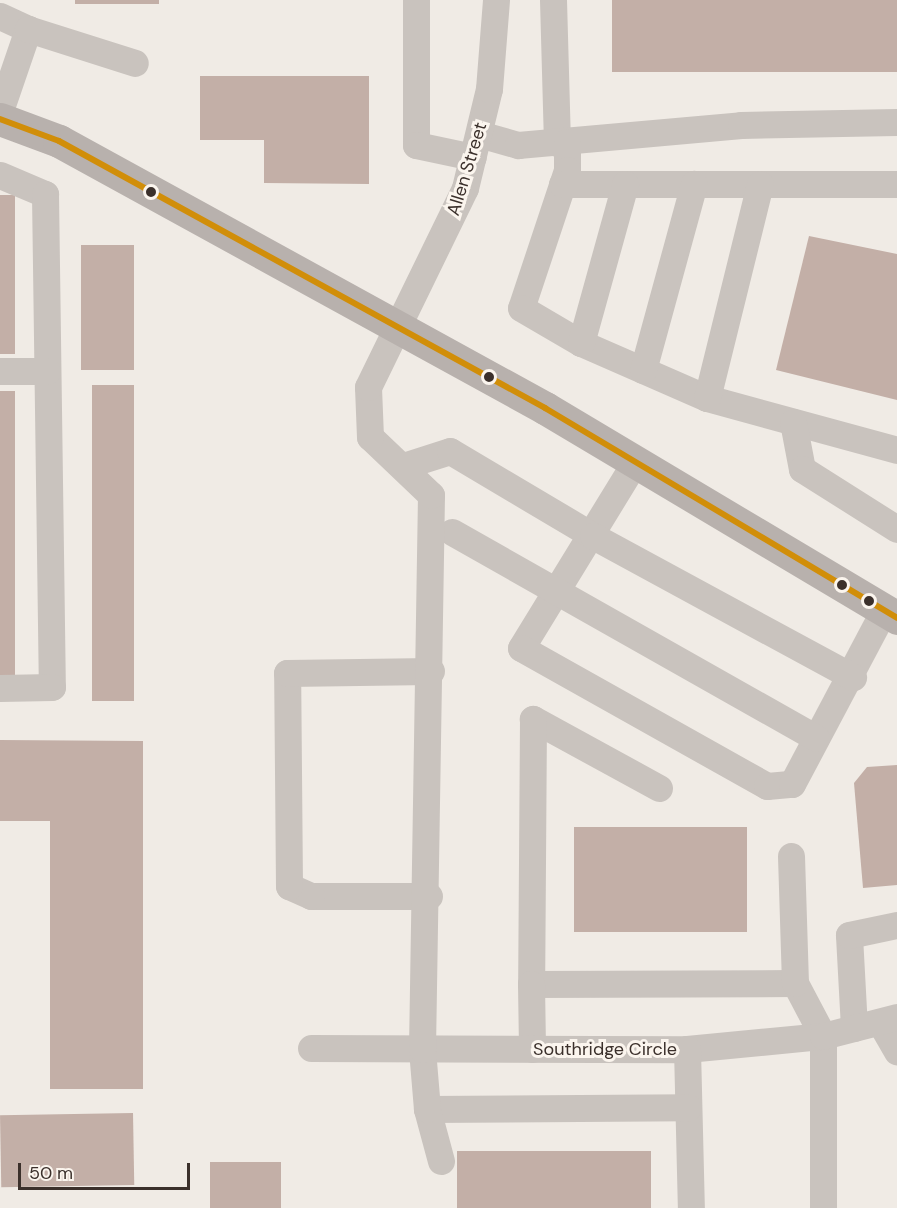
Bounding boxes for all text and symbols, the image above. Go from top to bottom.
street label: Allen Street [443,120,491,218]
unlabelled marker [145,186,157,198]
unlabelled marker [483,371,495,383]
unlabelled marker [836,579,848,591]
unlabelled marker [863,595,875,607]
street label: Southridge Circle [533,1038,677,1060]
scale bar [21,1151,194,1189]
text: 50 m [29,1161,73,1185]

